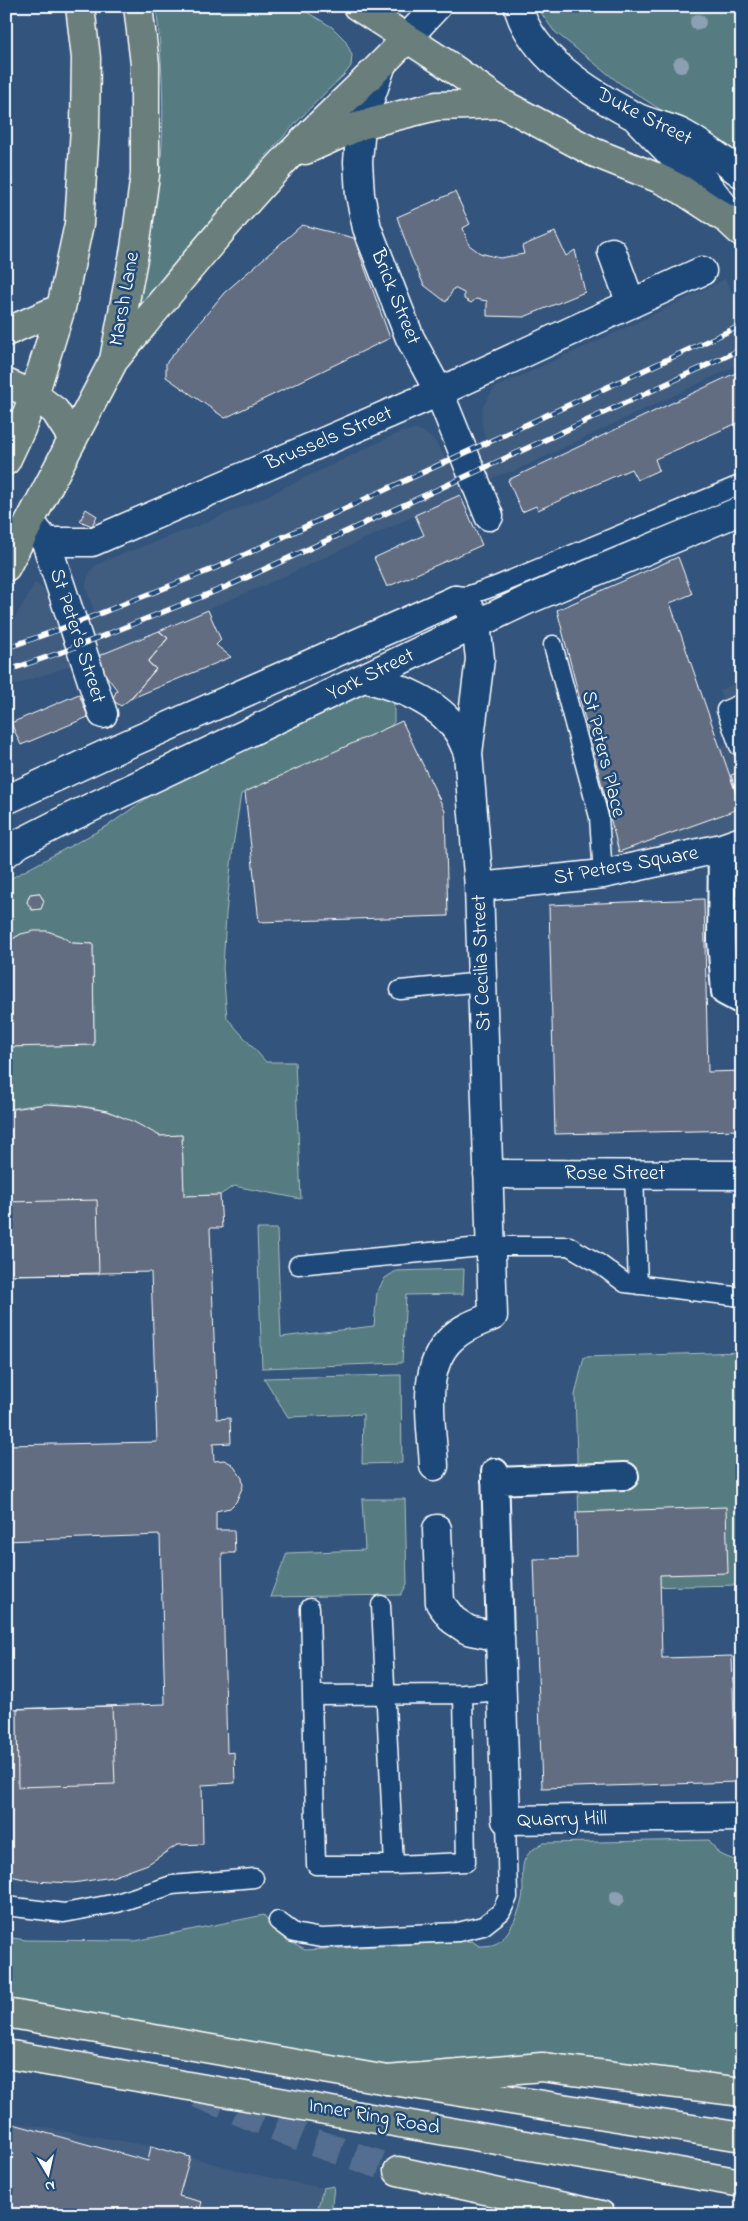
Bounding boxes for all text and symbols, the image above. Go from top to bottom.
street label: Duke Street [590,80,697,154]
street label: Brick Street [362,244,428,349]
street label: Marsh Lane [102,249,148,349]
street label: Brussels Street [260,399,397,480]
street label: St Peter's Street [41,565,113,707]
street label: York Street [322,641,420,709]
street label: St Peters Place [573,688,633,821]
street label: St Peters Square [551,838,701,893]
street label: St Cecilia Street [465,894,499,1032]
street label: Rose Street [565,1159,665,1189]
street label: Quarry Hill [517,1804,607,1838]
street label: Inner Ring Road [306,2091,442,2145]
north arrow [22,2148,72,2198]
text: N [43,2174,56,2196]

